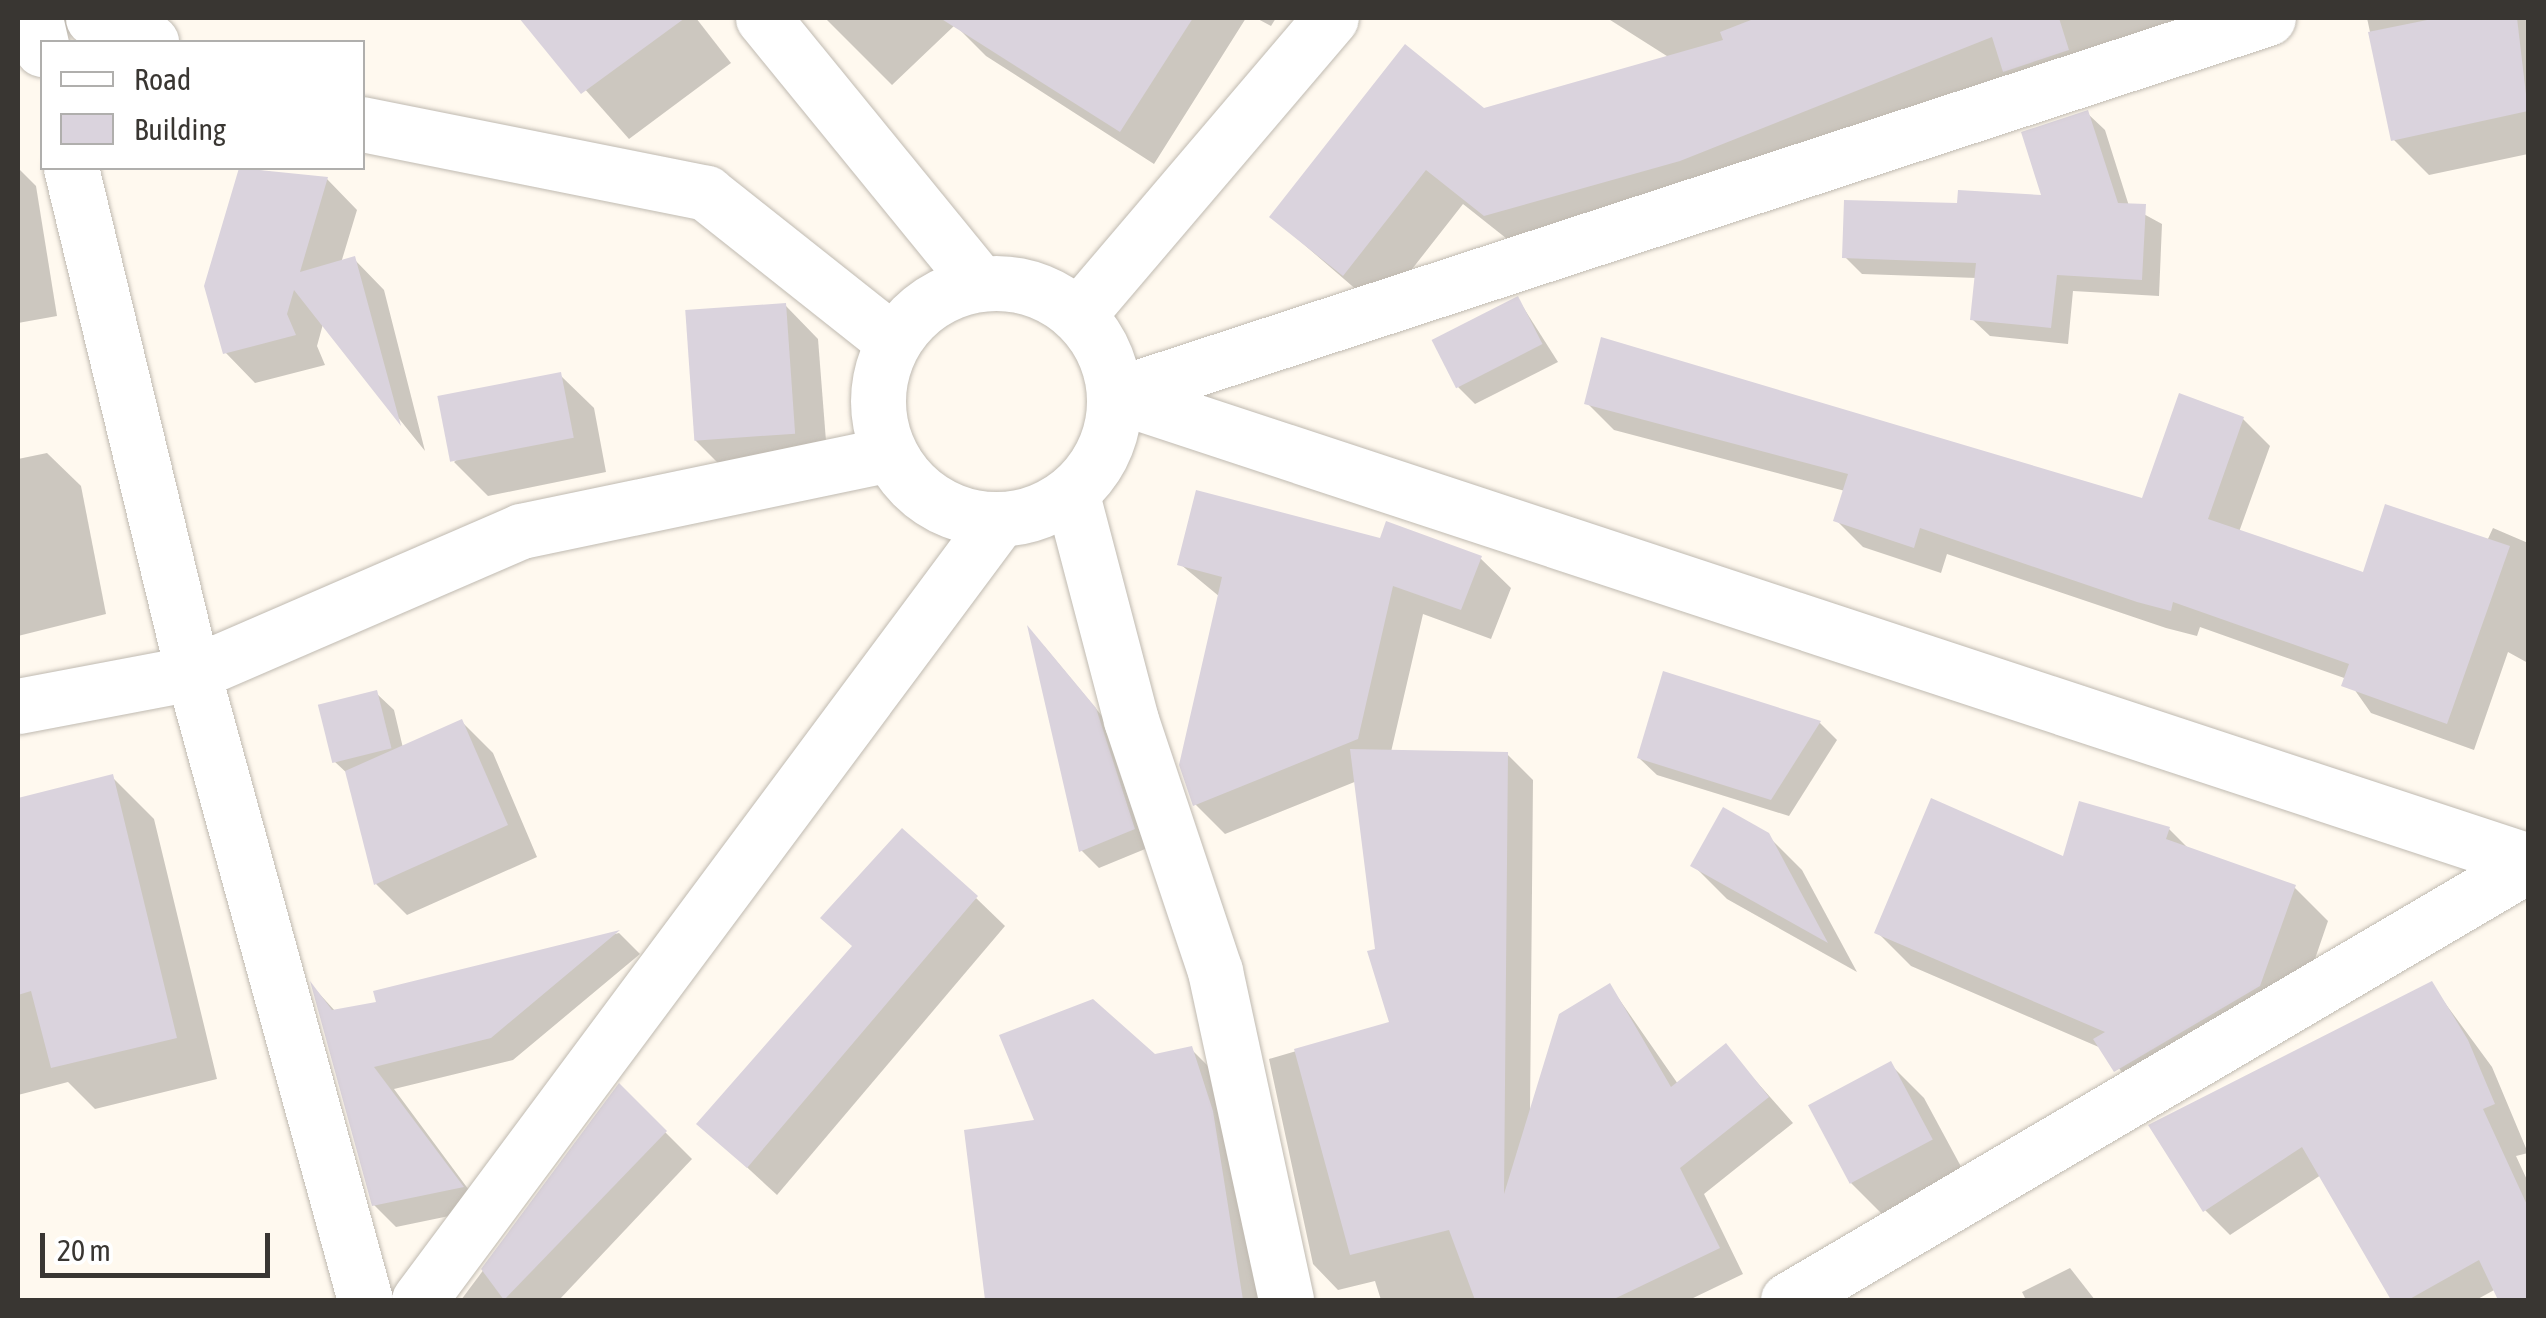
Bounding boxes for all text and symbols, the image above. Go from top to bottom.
legend [40,40,365,170]
text: Road [134,62,191,96]
text: Building [134,112,226,146]
scale bar [45,1213,275,1275]
text: 20 m [57,1233,111,1267]

